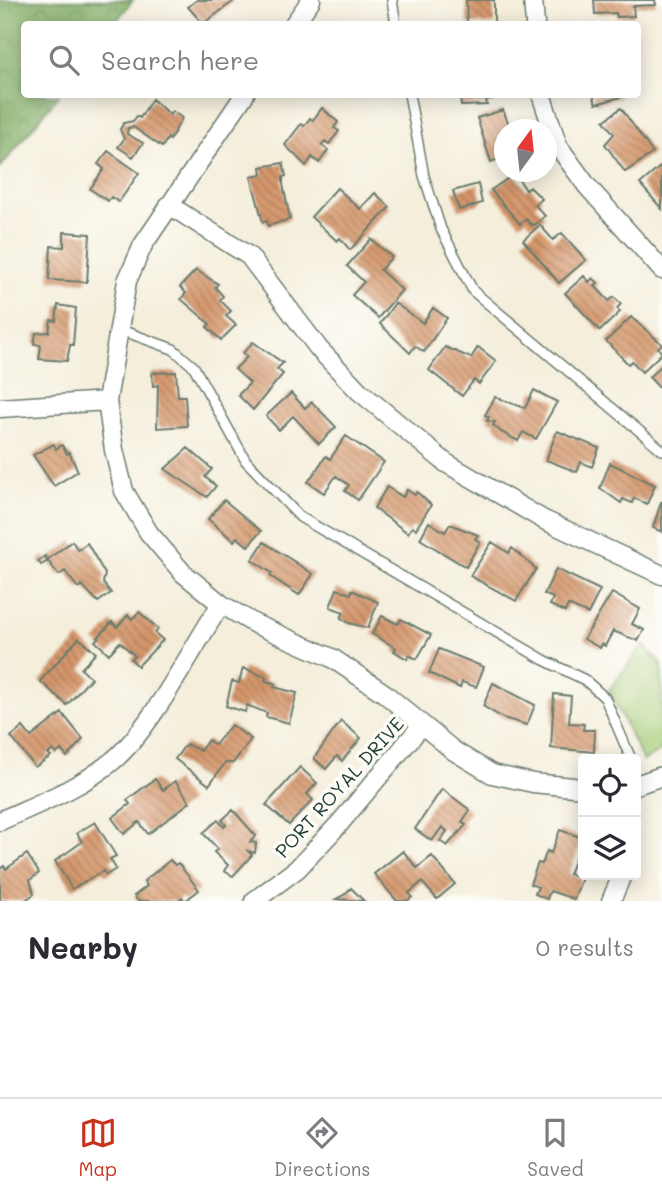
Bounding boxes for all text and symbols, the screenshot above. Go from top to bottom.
search box [21,21,641,98]
icon: search [45,41,83,79]
text: Search here [101,43,259,77]
north arrow [494,119,557,182]
street label: PORT ROYAL DRIVE [269,711,409,863]
map controls [578,754,641,880]
button: locate [578,754,641,817]
button: layers [578,817,641,880]
text: Nearby [28,927,138,967]
text: 0 results [536,932,634,962]
tab: Map [78,1114,117,1181]
tab: Directions [274,1114,370,1181]
tab: Saved [527,1114,584,1181]

